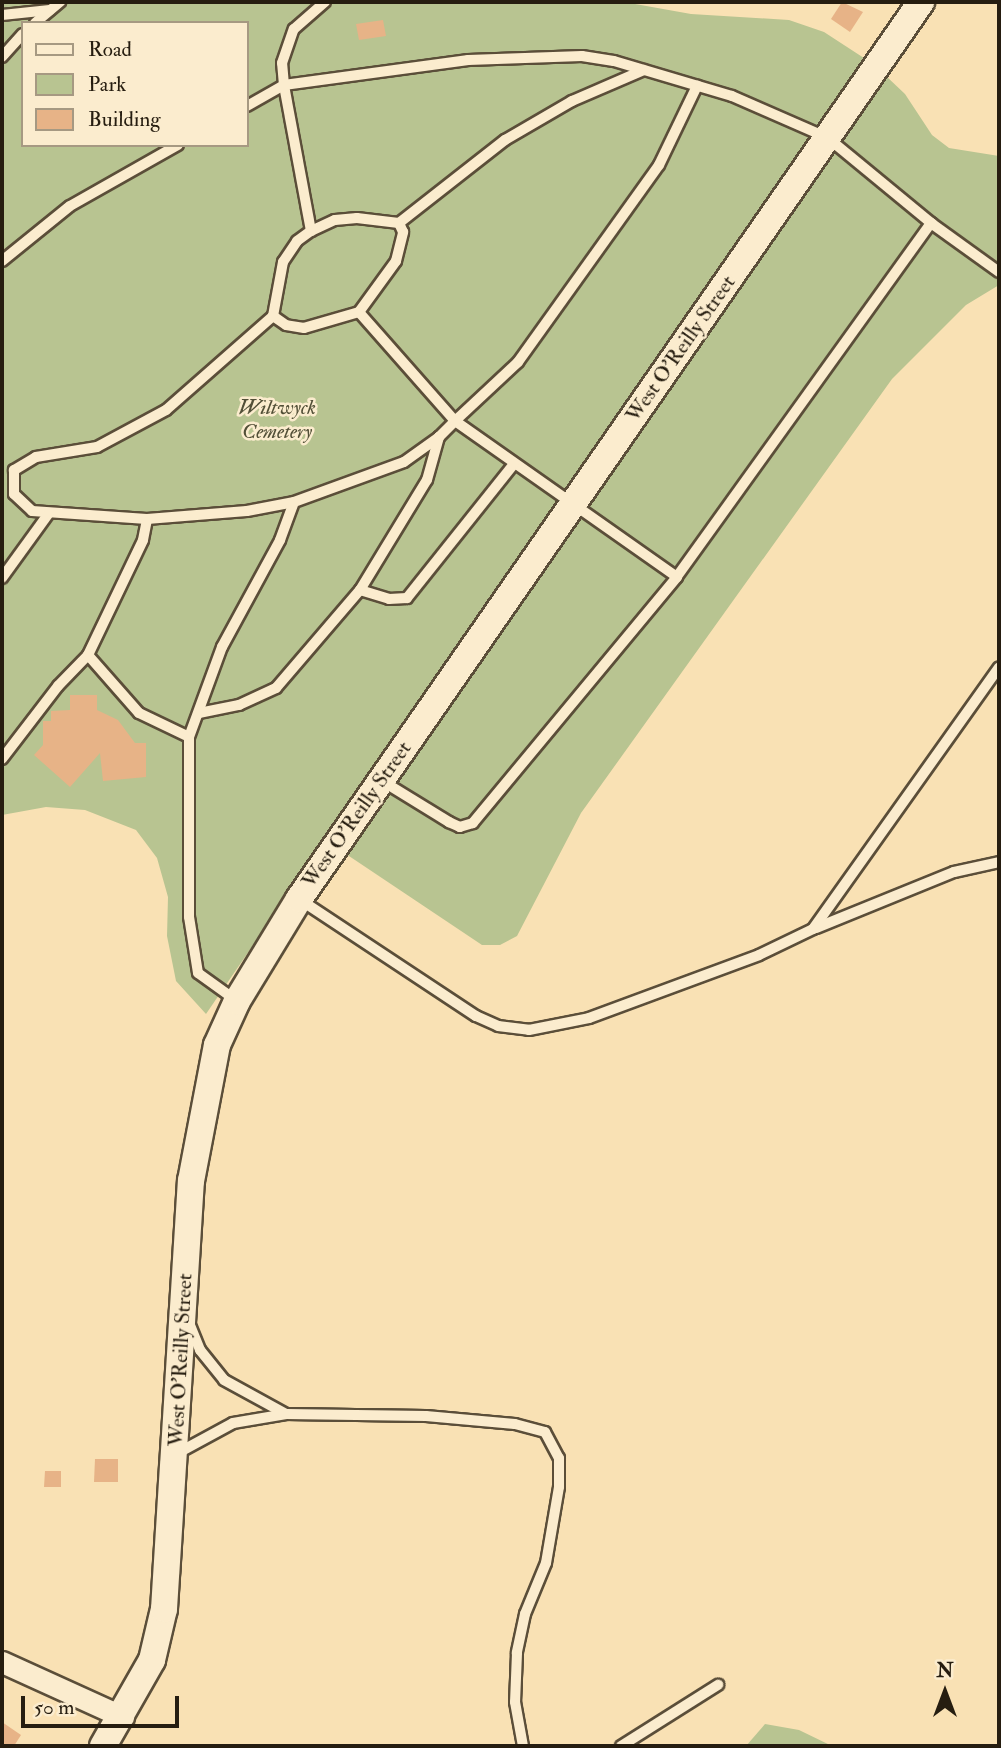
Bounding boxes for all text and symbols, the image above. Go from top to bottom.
legend [21,21,248,147]
text: Road [88,36,132,63]
text: Park [88,71,126,98]
text: Building [88,106,161,133]
street label: West O'Reilly Street [621,271,741,427]
park label: Wiltwyck Cemetery [238,395,316,445]
street label: West O'Reilly Street [297,737,417,893]
street label: West O'Reilly Street [164,1273,198,1447]
north arrow [910,1657,980,1727]
text: N [936,1659,954,1683]
scale bar [24,1682,182,1726]
text: 50 m [34,1694,75,1721]

